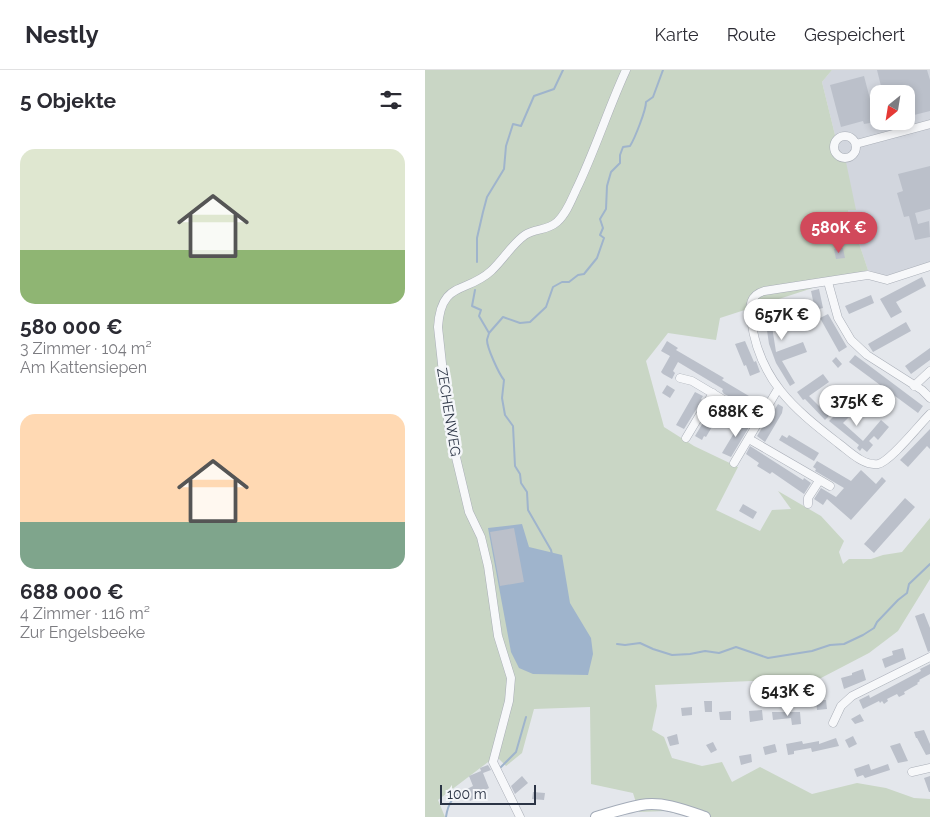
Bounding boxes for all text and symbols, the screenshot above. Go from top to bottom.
text: Nestly [25,20,99,49]
text: Karte [655,24,699,45]
text: Route [727,24,776,45]
text: Gespeichert [804,24,905,45]
north arrow [870,85,915,130]
map controls [870,85,915,130]
icon: filters [377,86,405,114]
text: 5 Objekte [20,88,116,113]
icon: home [168,181,258,271]
pin: 580K € [798,212,880,254]
text: 580K € [811,218,867,237]
pin: 657K € [741,298,823,341]
text: 657K € [755,305,809,324]
text: 580 000 € [20,314,123,339]
text: 3 Zimmer · 104 m² [20,339,152,358]
text: Am Kattensiepen [20,358,147,377]
street label: ZECHENWEG [434,367,464,457]
pin: 375K € [816,384,898,427]
text: 375K € [830,391,884,410]
pin: 688K € [695,396,777,438]
text: 688K € [708,402,764,421]
icon: home [168,446,258,536]
text: 688 000 € [20,579,124,604]
text: 4 Zimmer · 116 m² [20,604,150,623]
text: Zur Engelsbeeke [20,623,145,642]
pin: 543K € [747,674,829,717]
text: 543K € [761,681,815,700]
scale bar [440,782,536,805]
text: 100 m [447,786,487,802]

